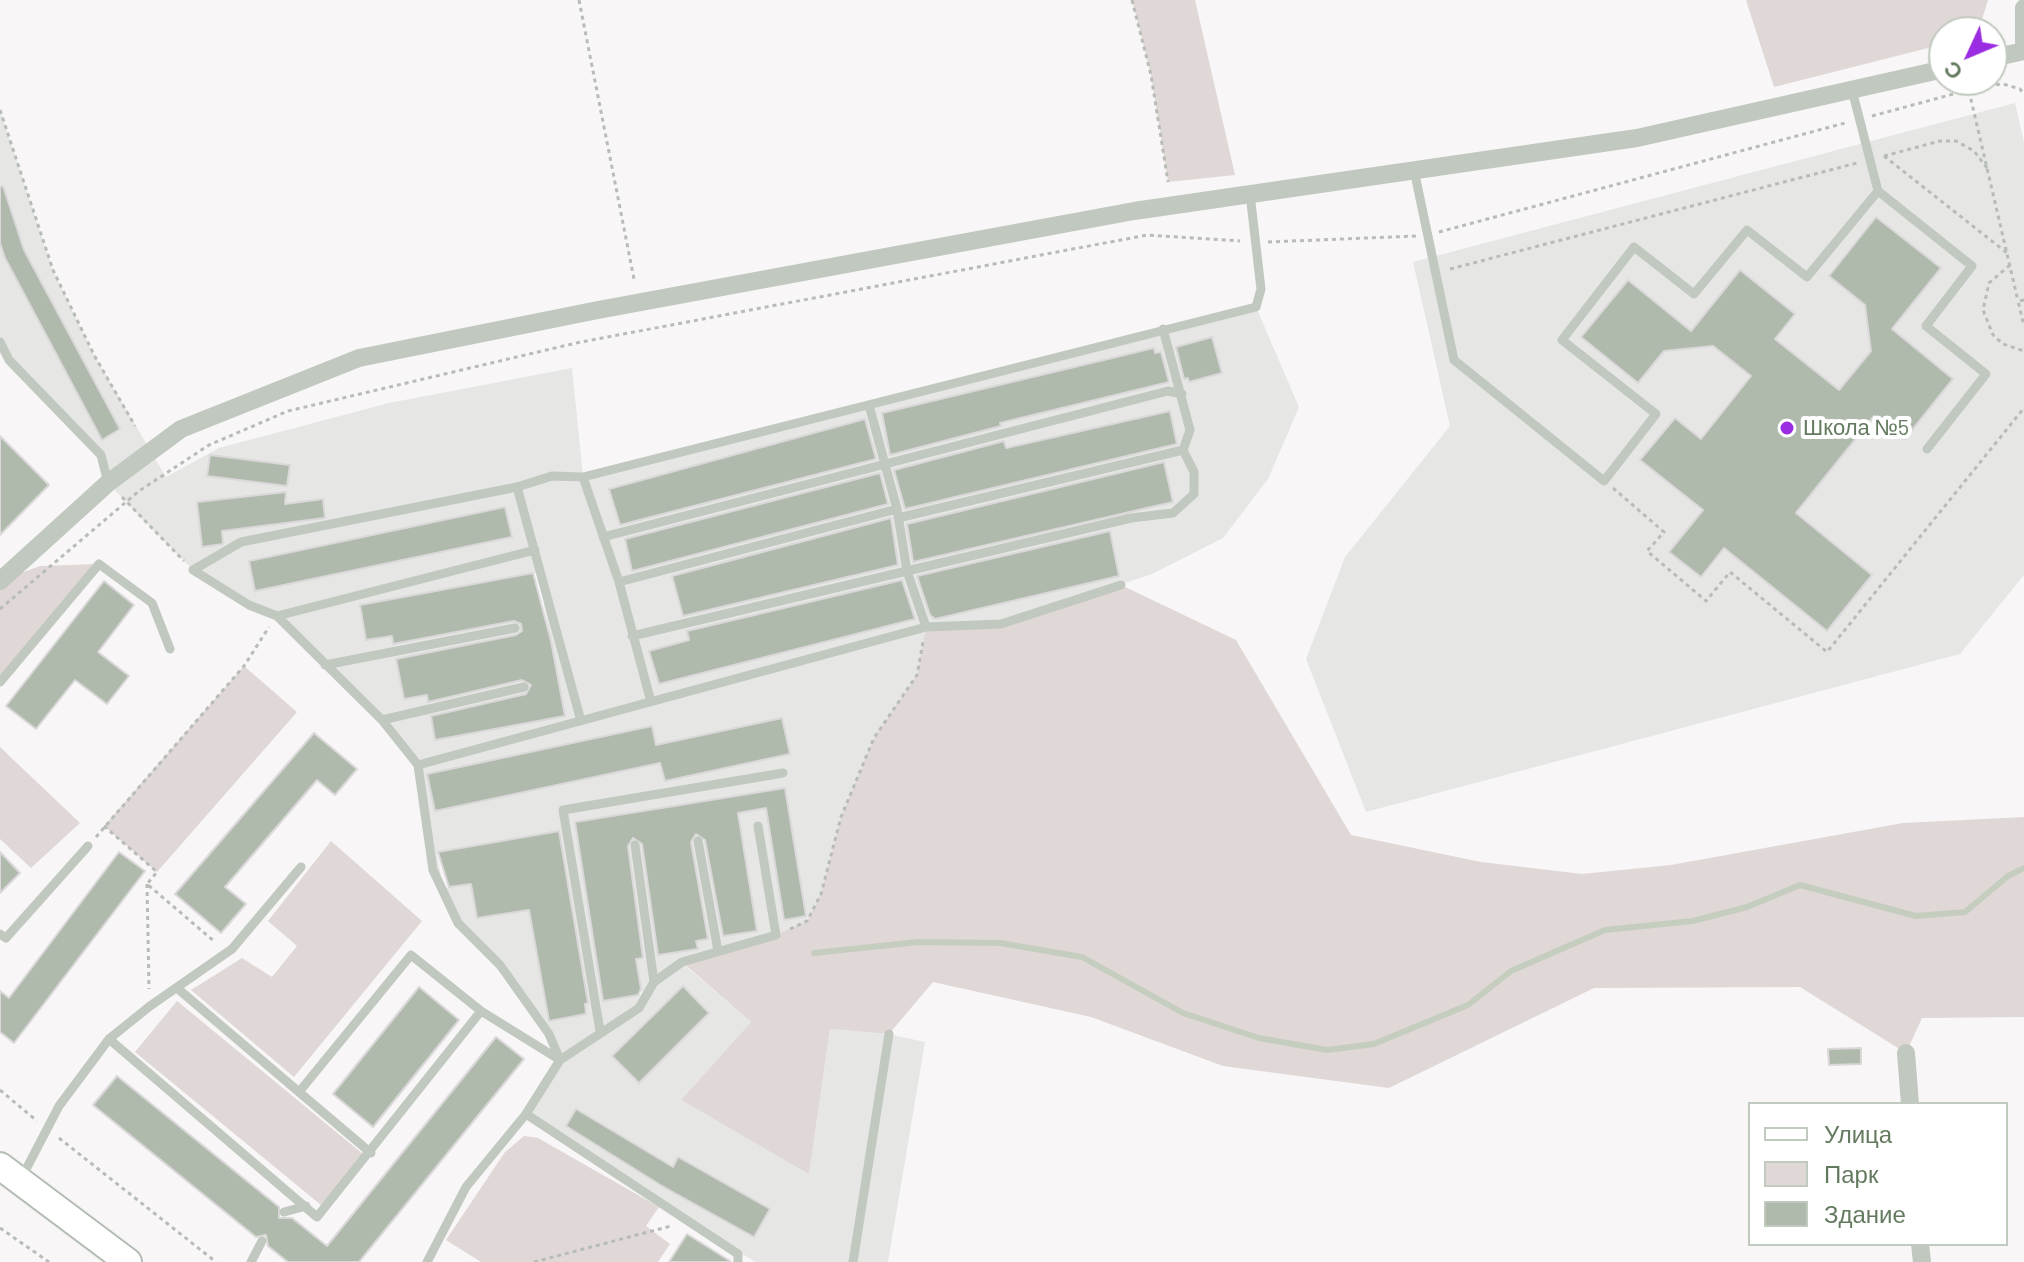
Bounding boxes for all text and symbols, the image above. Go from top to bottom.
north arrow [1928,16,2008,96]
text: С [1937,57,1967,86]
place label: Школа №5 [1803,415,1909,441]
marker: Школа №5 [1778,419,1796,437]
legend [1748,1102,2008,1246]
text: Улица [1824,1119,1892,1148]
text: Парк [1824,1159,1878,1188]
text: Здание [1824,1199,1906,1228]

